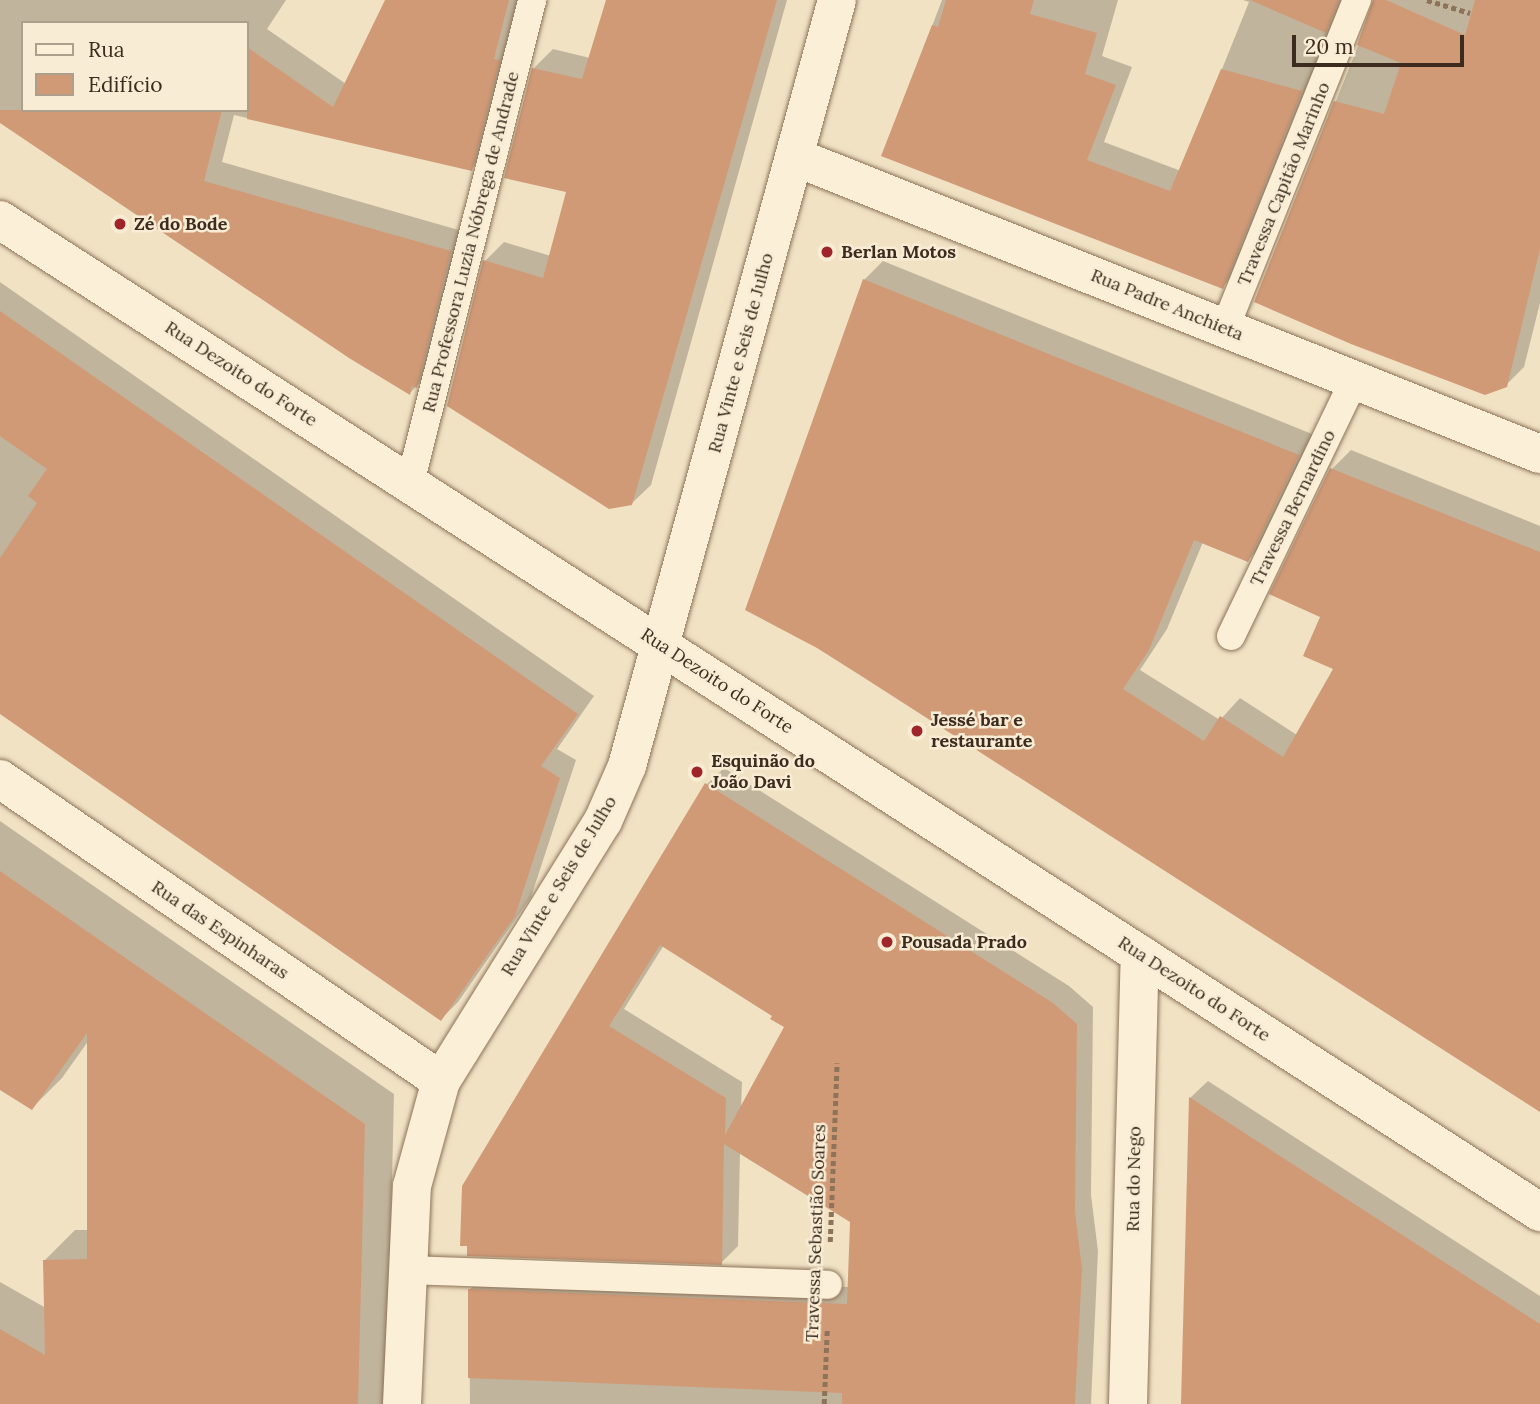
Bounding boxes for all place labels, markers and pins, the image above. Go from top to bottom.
place label: Zé do Bode [134,213,227,235]
marker: Zé do Bode [112,216,128,232]
place label: Berlan Motos [841,241,956,263]
marker: Berlan Motos [819,244,835,260]
place label: Jessé bar e restaurante [931,710,1032,752]
marker: Jessé bar e restaurante [909,723,925,739]
place label: Esquinão do João Davi [711,751,815,794]
marker: Esquinão do João Davi [689,764,705,780]
place label: Pousada Prado [901,931,1027,953]
marker: Pousada Prado [879,934,895,950]

